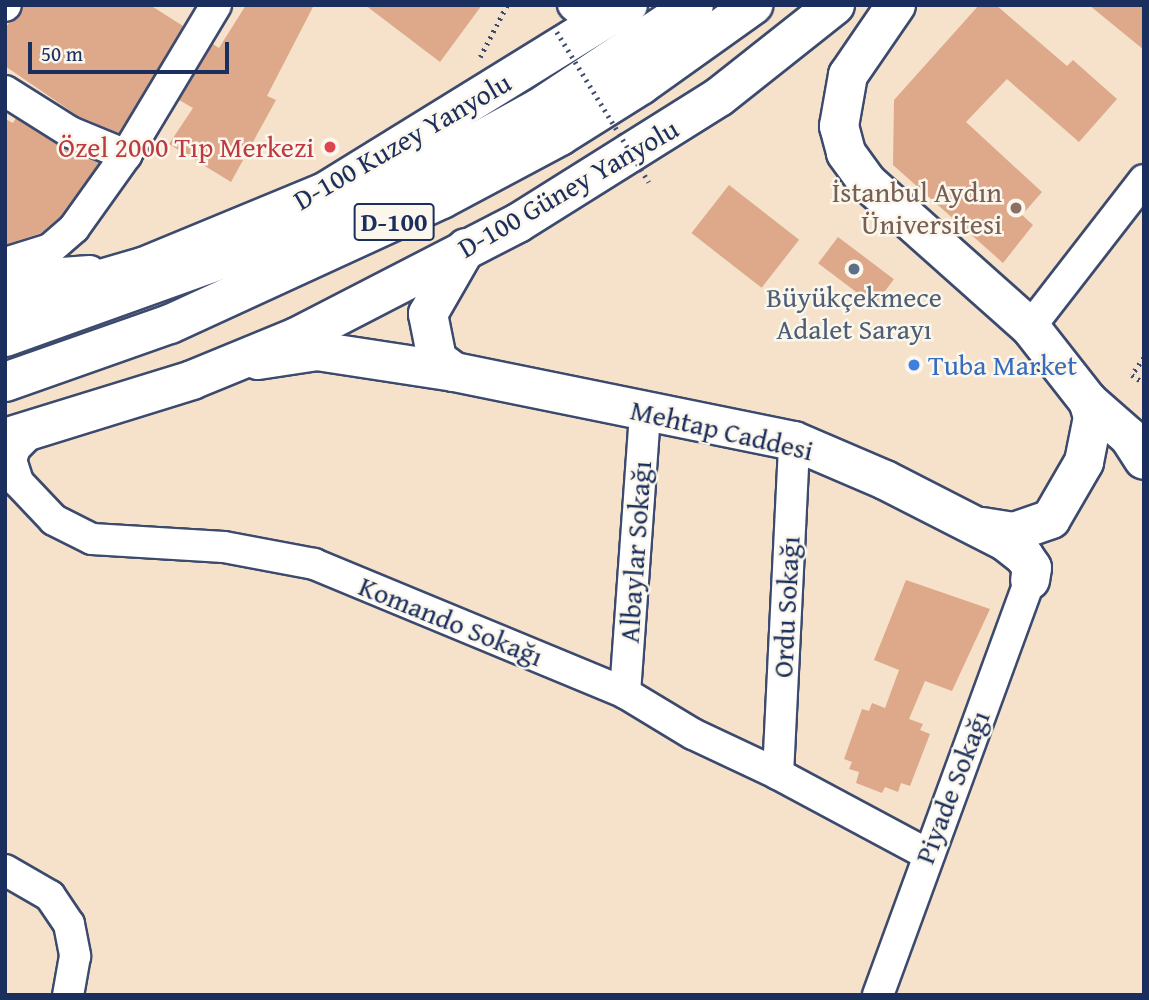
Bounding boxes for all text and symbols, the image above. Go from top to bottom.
scale bar [32,28,233,72]
text: 50 m [41,38,83,69]
street label: D-100 Kuzey Yanyolu [287,65,517,217]
street label: D-100 Güney Yanyolu [452,111,684,265]
place label: Özel 2000 Tıp Merkezi [58,130,314,164]
marker: Özel 2000 Tıp Merkezi [320,137,340,157]
place label: İstanbul Aydın Üniversitesi [832,175,1002,241]
road number: D-100 [352,200,436,244]
marker: İstanbul Aydın Üniversitesi [1008,200,1024,216]
marker: Büyükçekmece Adalet Sarayı [846,261,862,277]
place label: Büyükçekmece Adalet Sarayı [766,280,942,346]
place label: Tuba Market [928,348,1077,382]
marker: Tuba Market [906,357,922,373]
street label: Mehtap Caddesi [627,393,817,467]
street label: Albaylar Sokağı [612,460,658,644]
street label: Ordu Sokağı [766,535,806,679]
street label: Komando Sokağı [354,569,548,673]
street label: Piyade Sokağı [907,706,997,868]

